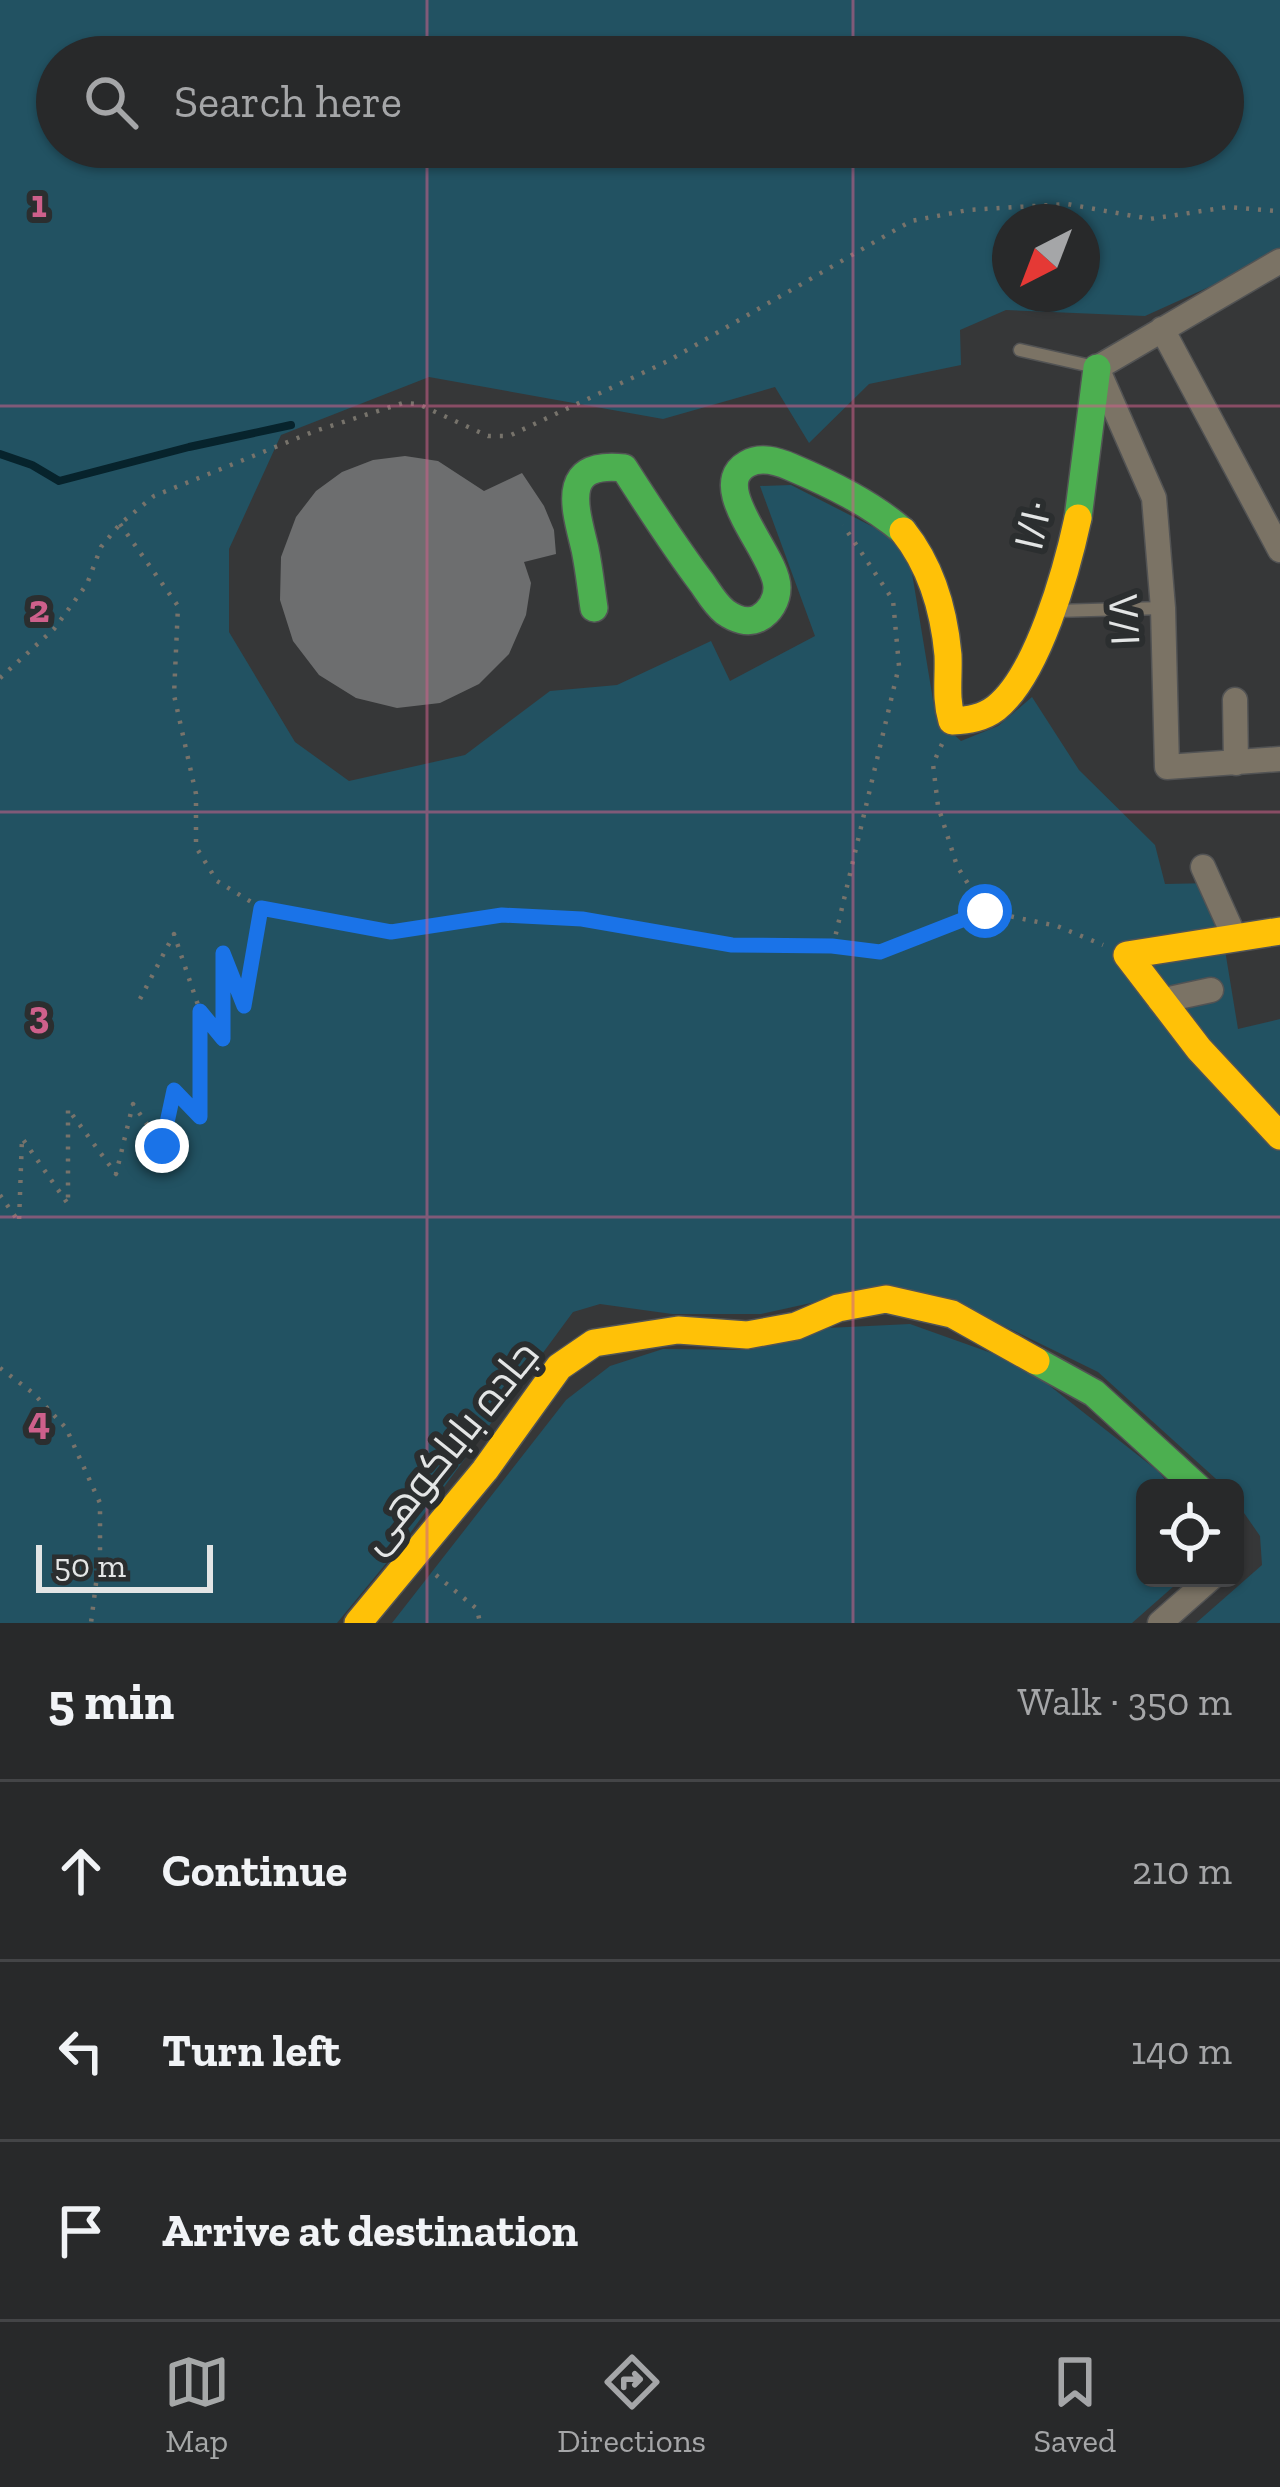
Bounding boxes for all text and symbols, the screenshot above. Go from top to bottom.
search box [36,36,1244,168]
icon: search [78,69,144,135]
text: Search here [174,75,402,129]
text: 1 [31,180,47,227]
north arrow [992,204,1100,312]
street label: ۱/۱۰ [1002,495,1063,556]
text: 2 [29,585,50,632]
street label: ۱/۸ [1097,592,1150,648]
route start [958,884,1012,938]
text: 3 [29,991,49,1038]
route end [135,1119,189,1173]
street label: جاده باباکوهی [347,1330,549,1563]
text: 4 [28,1397,50,1444]
map controls [1136,1479,1244,1587]
button: locate [1136,1479,1244,1587]
scale bar [36,1539,213,1592]
text: 50 m [54,1546,126,1585]
text: 5 min [48,1671,174,1732]
text: Walk · 350 m [1018,1678,1232,1725]
icon: ahead [48,1838,114,1904]
text: Continue [162,1844,347,1898]
text: 210 m [1132,1847,1232,1894]
icon: left [48,2018,114,2084]
text: Turn left [162,2024,340,2078]
text: 140 m [1131,2027,1232,2074]
icon: arrive [48,2198,114,2264]
text: Arrive at destination [162,2204,578,2258]
tab: Map [164,2349,230,2460]
tab: Directions [557,2349,706,2460]
tab: Saved [1034,2349,1116,2460]

